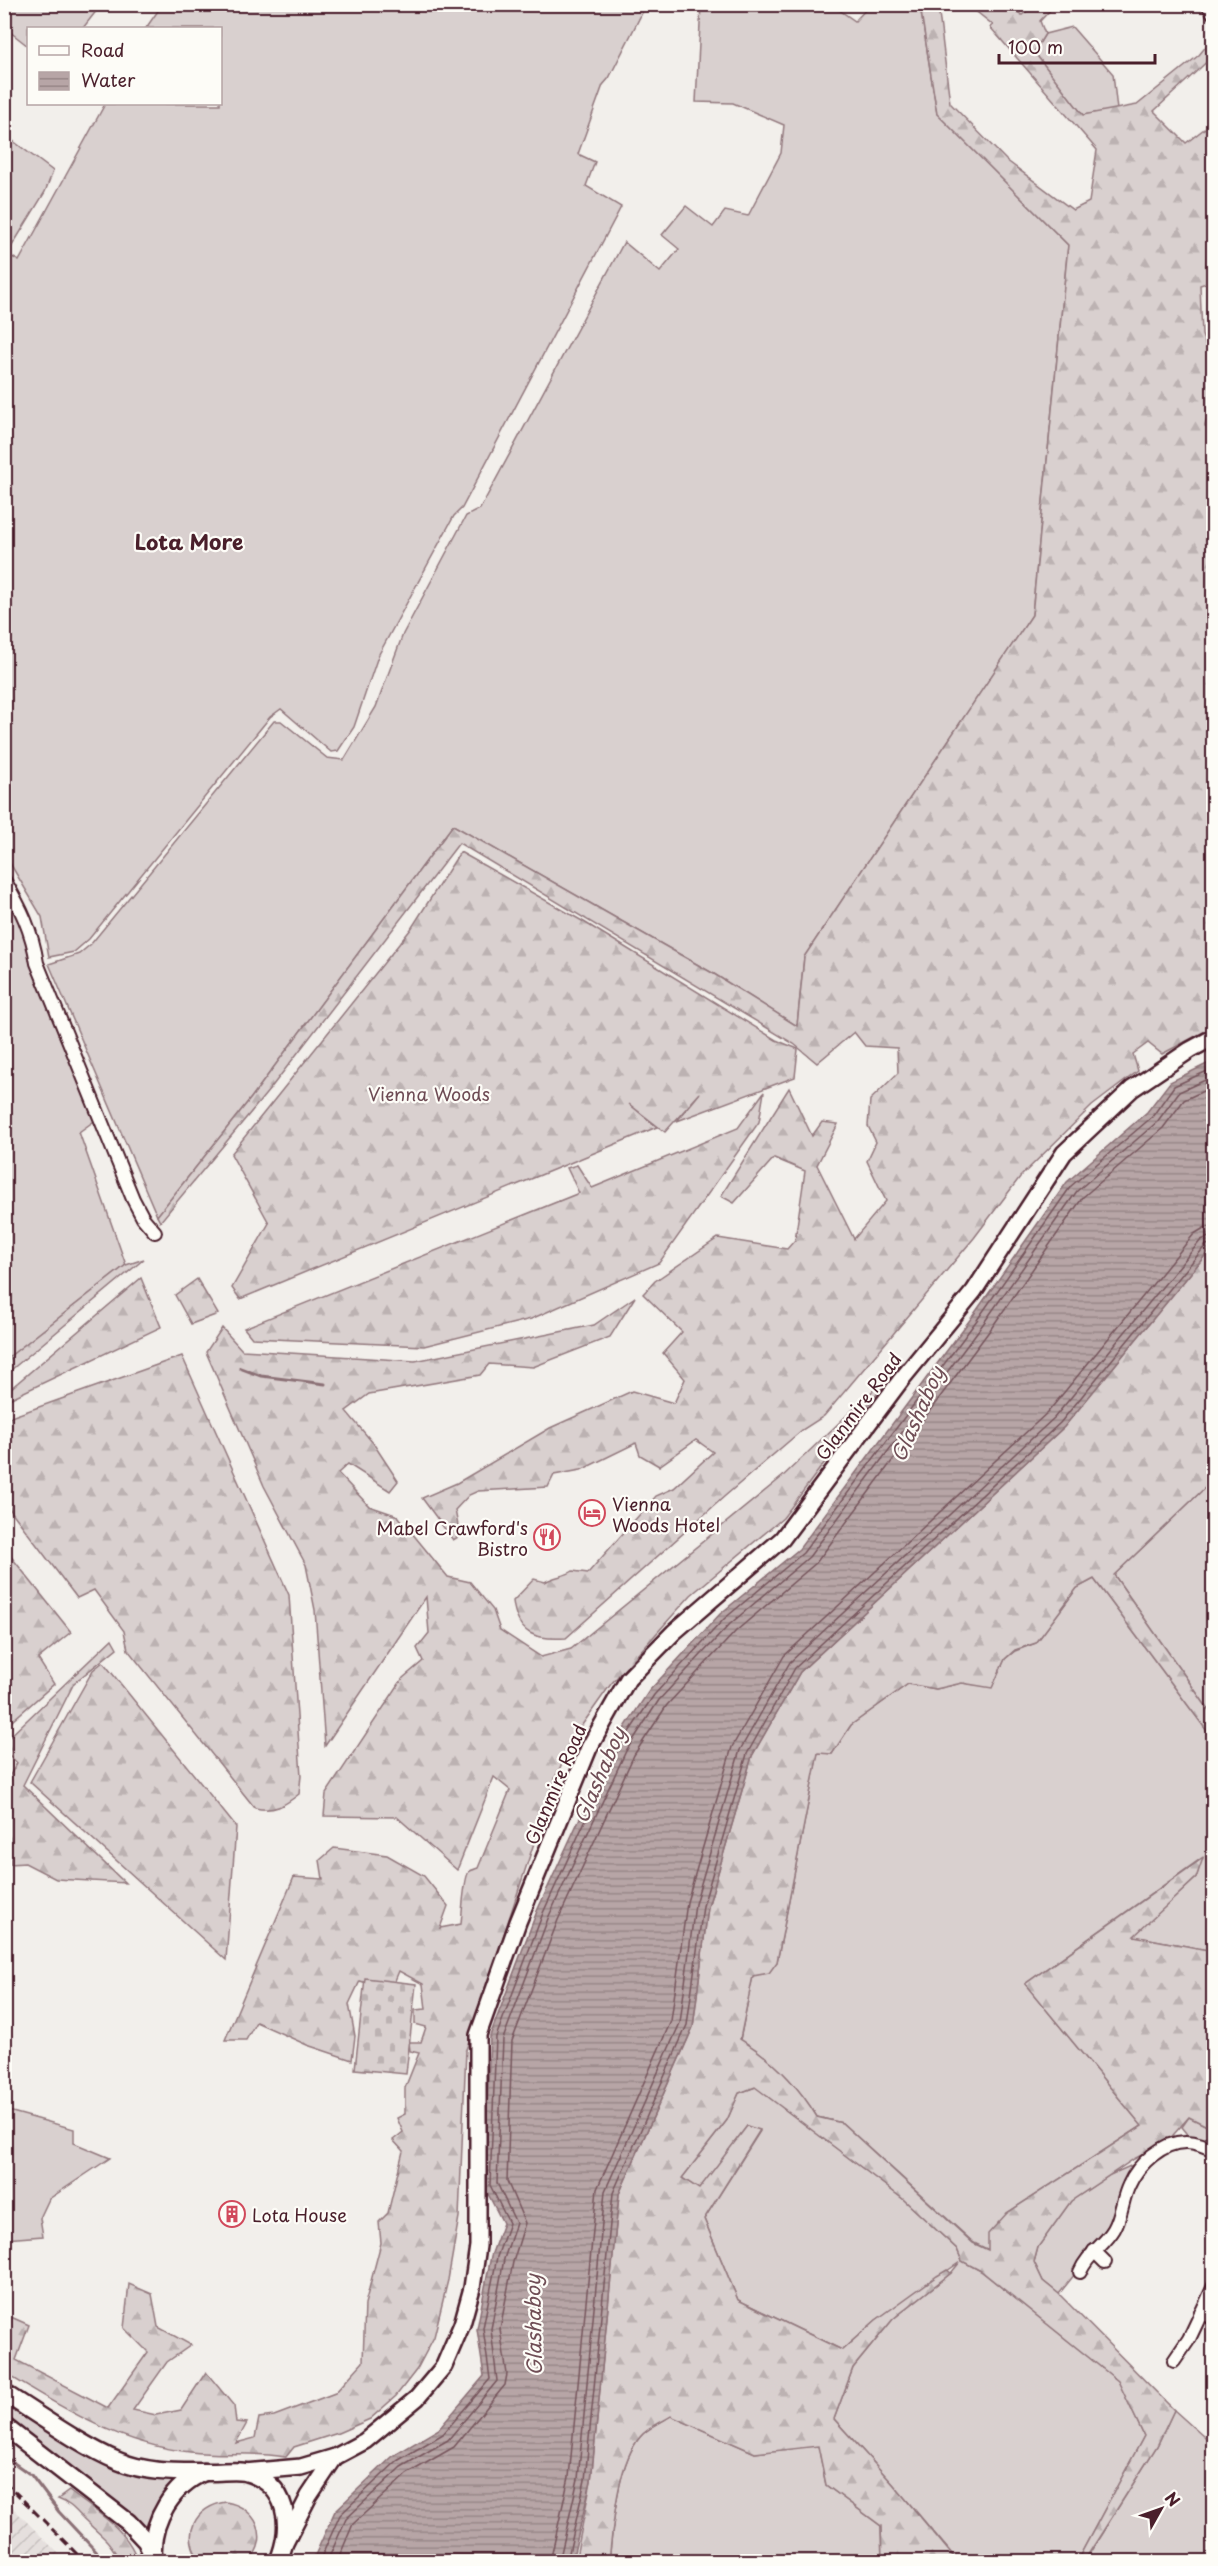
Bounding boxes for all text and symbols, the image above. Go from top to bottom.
legend [27,27,222,105]
scale bar [999,27,1155,65]
text: 100 m [1008,33,1063,60]
text: Road [81,36,125,63]
text: Water [81,66,136,93]
district label: Lota More [135,525,243,557]
park label: Vienna Woods [368,1080,490,1107]
street label: Glanmire Road [809,1347,907,1465]
water label: Glashaboy [883,1360,952,1466]
place label: Vienna Woods Hotel [612,1490,720,1538]
hotel icon: Vienna Woods Hotel [577,1498,607,1528]
place label: Mabel Crawford's Bistro [377,1514,528,1562]
restaurant icon: Mabel Crawford's Bistro [532,1522,562,1552]
street label: Glanmire Road [517,1720,593,1848]
water label: Glashaboy [565,1721,633,1828]
building icon: Lota House [217,2199,247,2229]
place label: Lota House [252,2201,347,2228]
water label: Glashaboy [517,2272,549,2376]
north arrow [1131,2479,1191,2539]
text: N [1160,2486,1187,2511]

